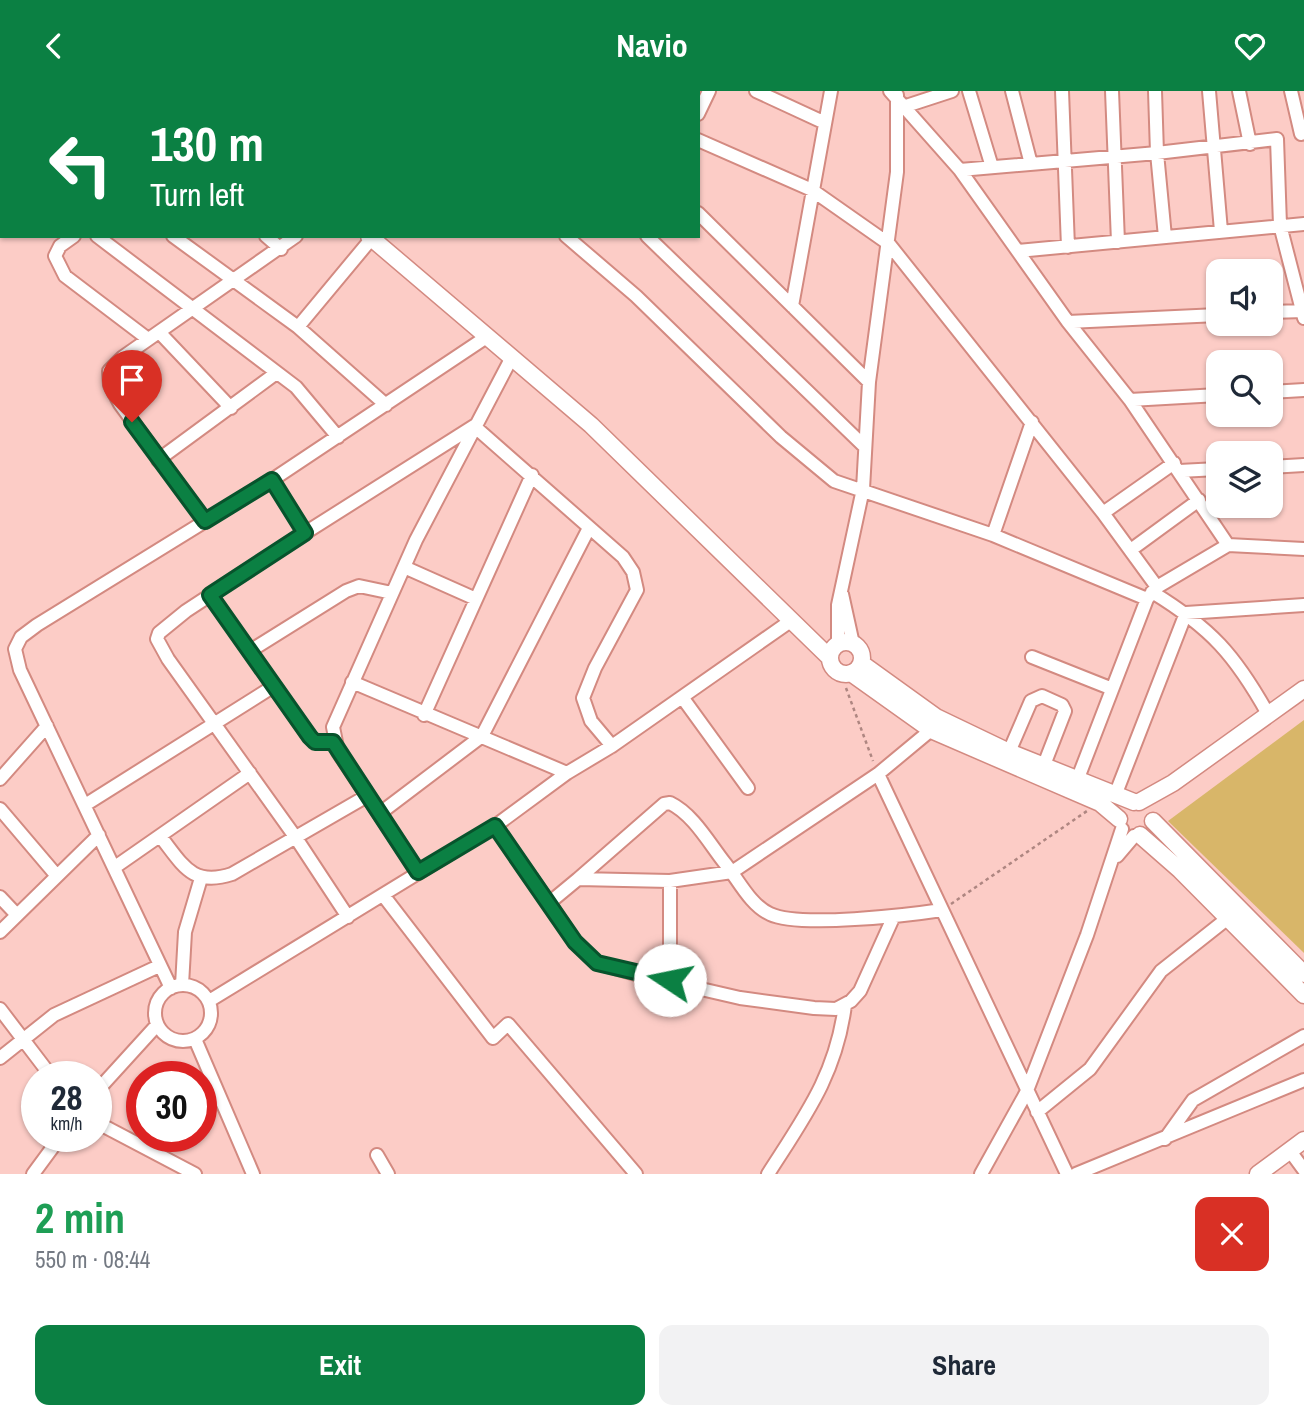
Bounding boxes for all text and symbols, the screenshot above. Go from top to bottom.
text: Navio [616,24,688,67]
icon: back [35,27,73,65]
icon: heart [1231,27,1269,65]
text: 130 m [150,110,264,176]
icon: left [35,119,126,210]
text: Turn left [150,173,244,216]
map controls [1206,259,1283,518]
button: sound [1206,259,1283,336]
pin [102,350,162,422]
button: search [1206,350,1283,427]
icon: arrive [113,361,151,399]
button: layers [1206,441,1283,518]
position arrow [633,943,707,1017]
speed limit sign: 30 [126,1061,217,1152]
text: 28 [51,1074,82,1121]
text: km/h [51,1111,83,1136]
text: 2 min [35,1190,125,1246]
button: close [1195,1197,1269,1271]
text: 550 m · 08:44 [35,1244,150,1275]
button: Exit [35,1325,645,1405]
button: Share [659,1325,1269,1405]

